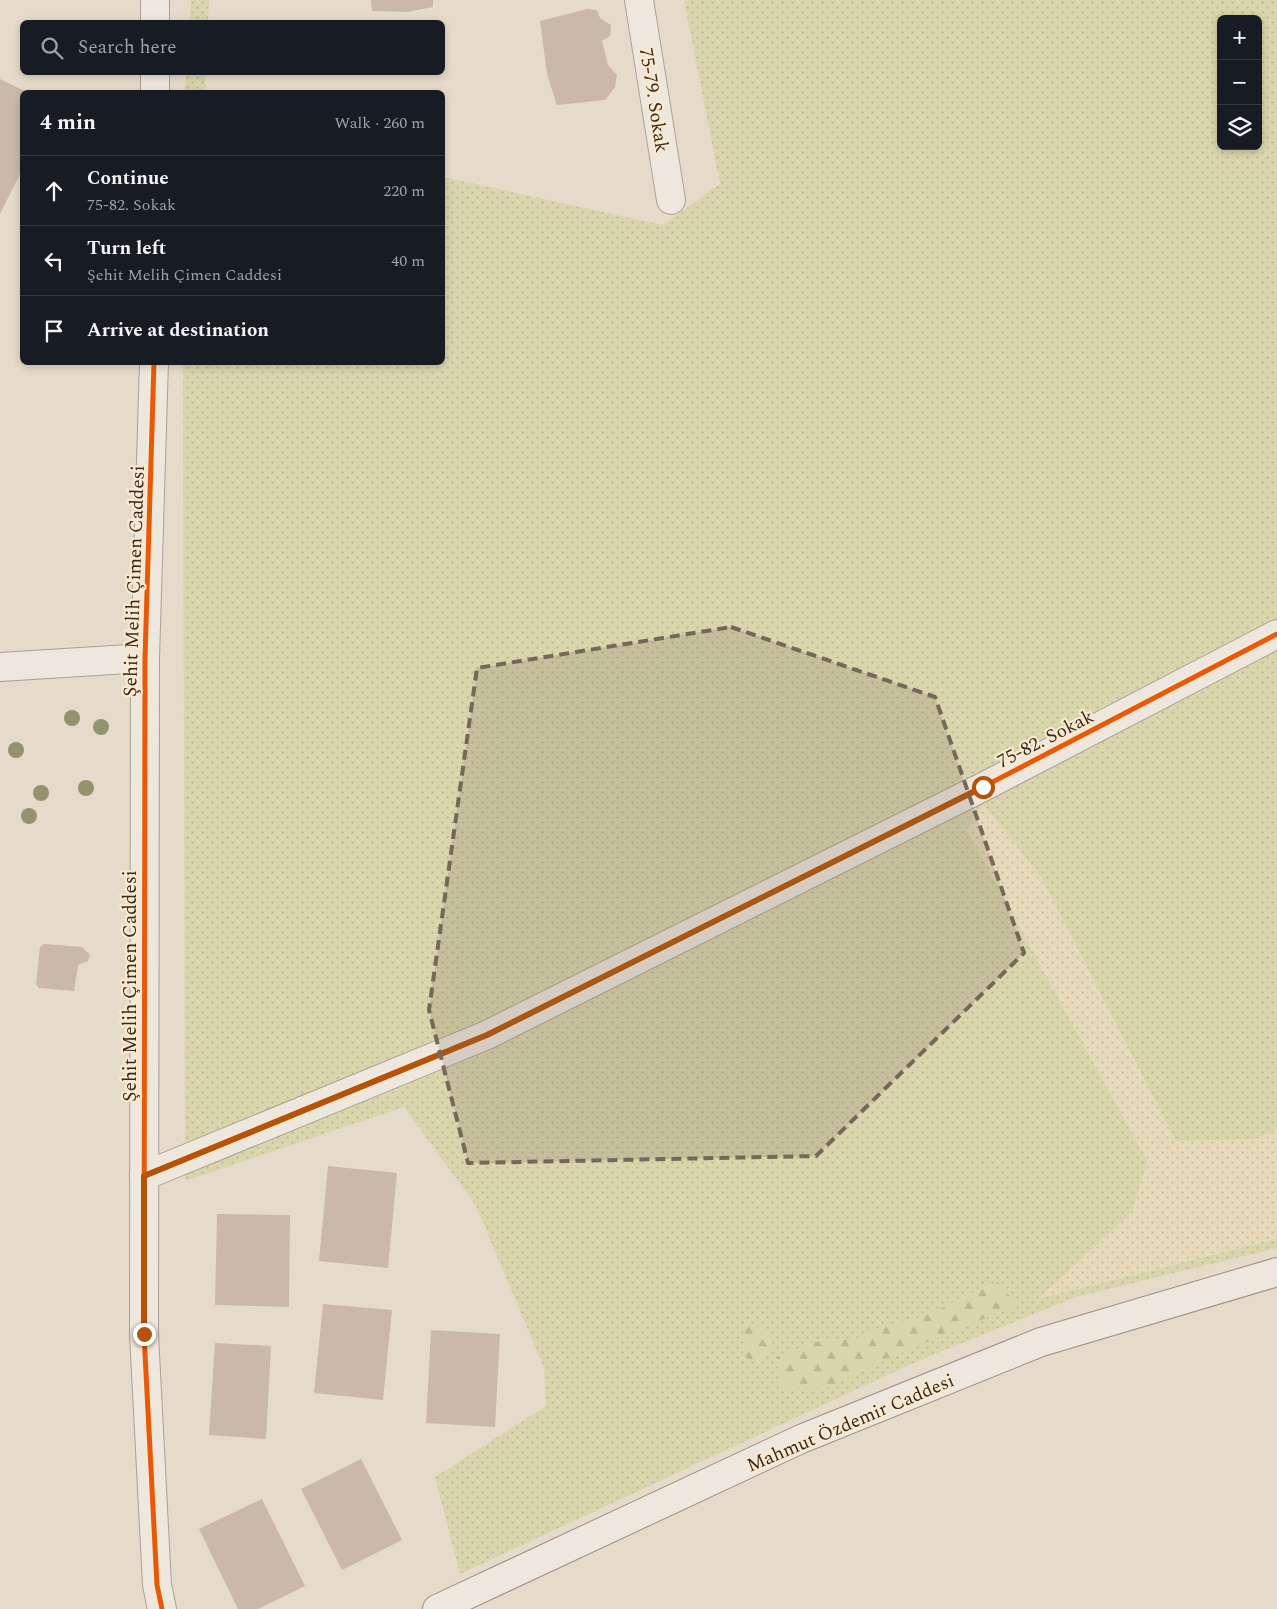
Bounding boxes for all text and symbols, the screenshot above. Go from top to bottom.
map controls [1217,15,1262,150]
button: + [1217,15,1262,60]
search box [20,20,445,75]
text: Search here [78,33,177,62]
icon: search [38,34,66,62]
street label: 75-79. Sokak [631,46,676,155]
button: − [1217,60,1262,105]
button: layers [1217,105,1262,150]
text: 4 min [40,107,96,139]
text: Walk · 260 m [334,111,425,135]
text: Continue [87,164,169,193]
icon: ahead [40,177,68,205]
text: 220 m [383,179,425,203]
text: 75-82. Sokak [87,193,176,217]
text: Turn left [87,234,166,263]
icon: left [40,247,68,275]
text: 40 m [391,249,425,273]
text: Şehit Melih Çimen Caddesi [87,263,282,287]
text: Arrive at destination [87,316,269,345]
icon: arrive [40,317,68,345]
street label: Şehit Melih Çimen Caddesi [116,465,153,697]
street label: 75-82. Sokak [992,702,1100,776]
route start [972,776,995,799]
street label: Şehit Melih Çimen Caddesi [116,870,145,1102]
route end [133,1323,156,1346]
street label: Mahmut Özdemir Caddesi [742,1366,959,1480]

